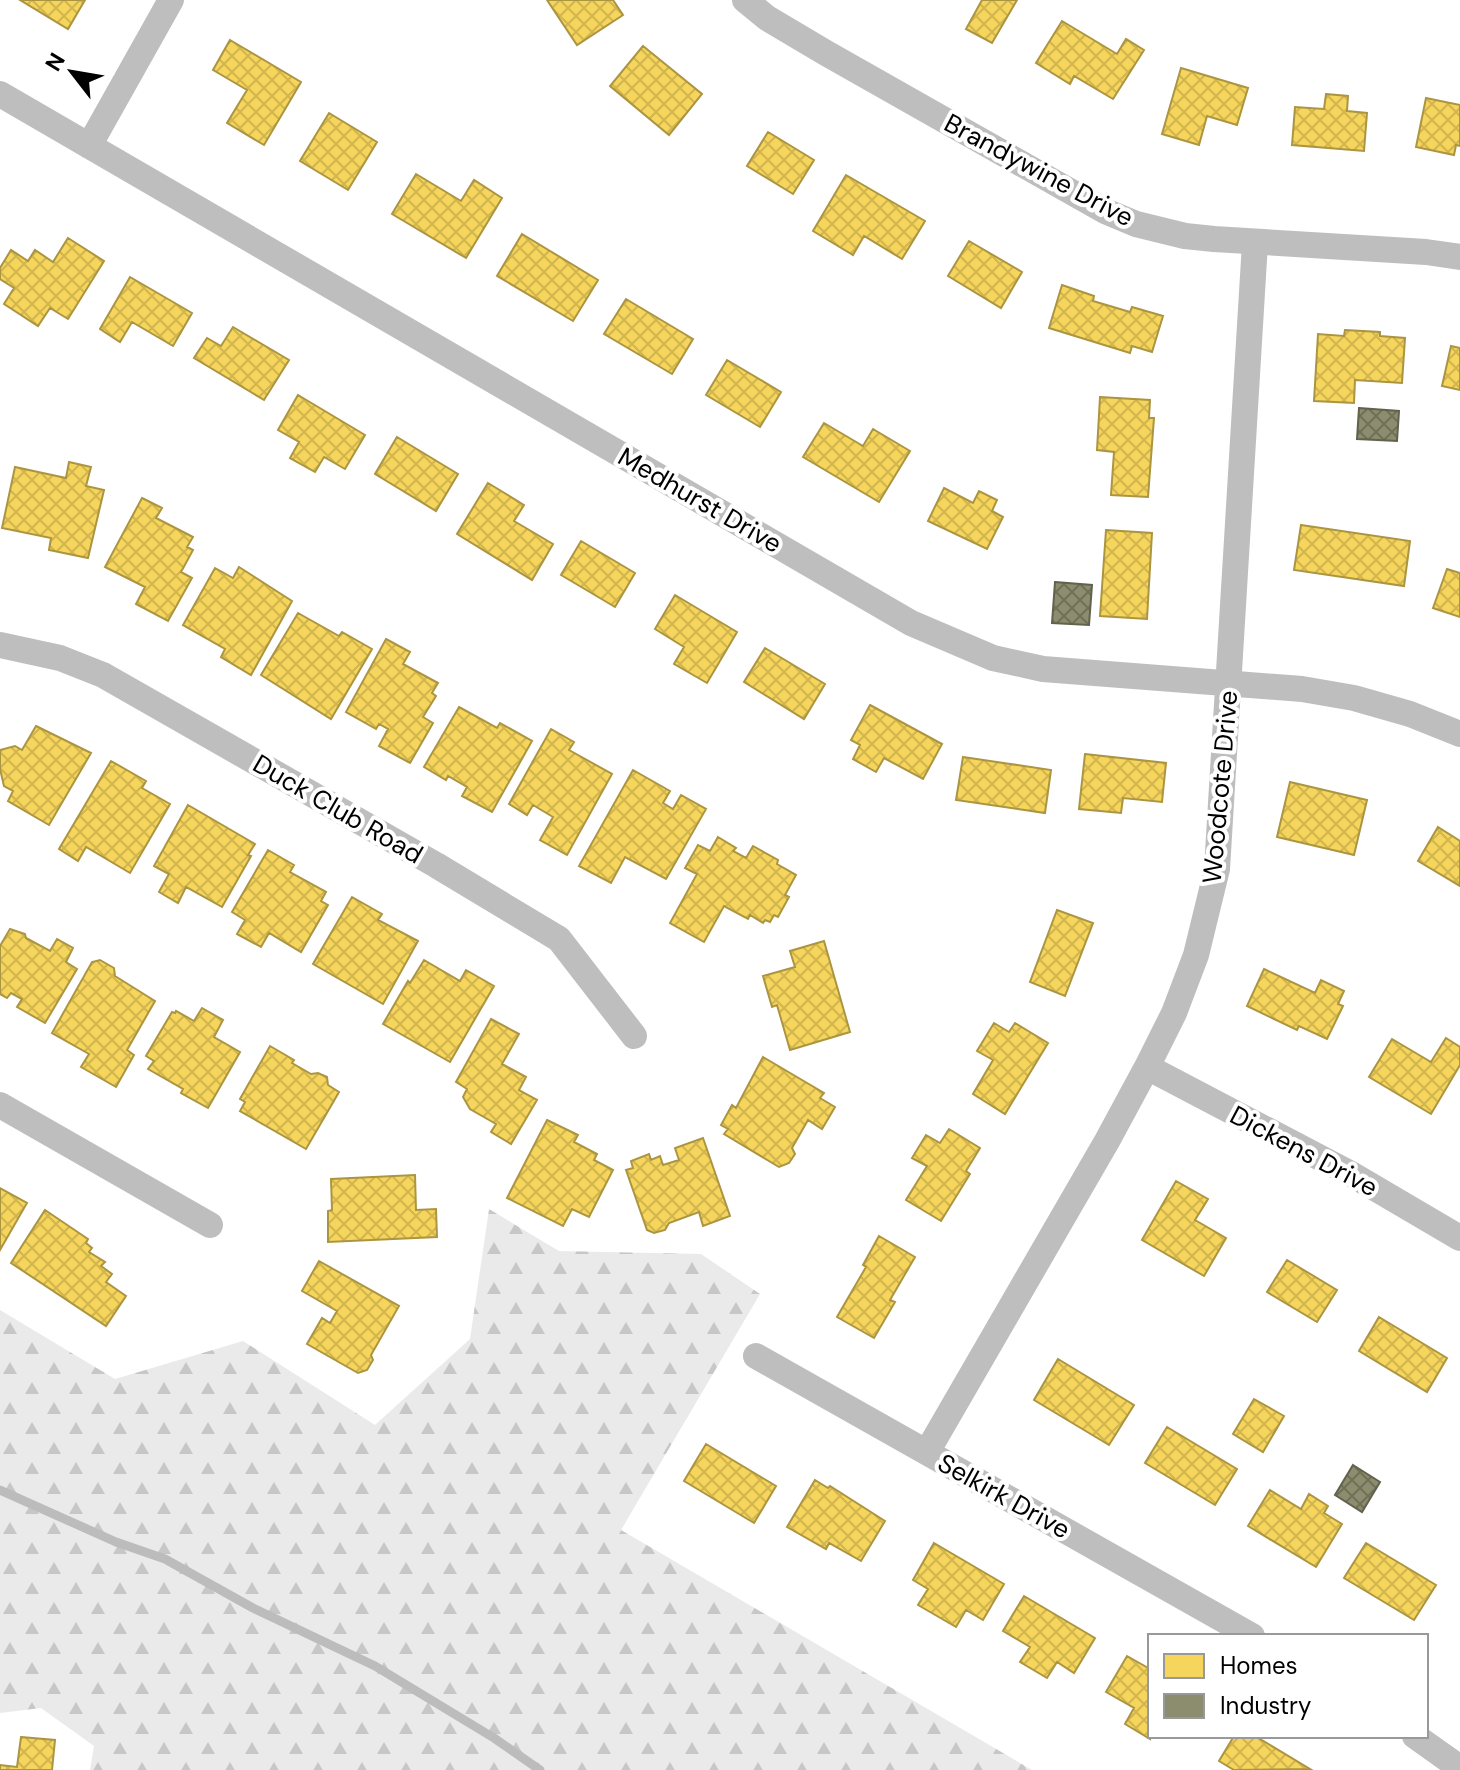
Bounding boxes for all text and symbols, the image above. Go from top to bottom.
north arrow [32,32,112,112]
text: N [39,48,72,76]
street label: Brandywine Drive [939,106,1139,234]
street label: Medhurst Drive [612,439,788,561]
street label: Woodcote Drive [1195,689,1245,885]
street label: Duck Club Road [247,747,429,871]
street label: Dickens Drive [1224,1098,1384,1204]
street label: Selkirk Drive [932,1446,1076,1546]
legend [1148,1634,1428,1738]
text: Homes [1220,1650,1298,1681]
text: Industry [1220,1690,1311,1721]

